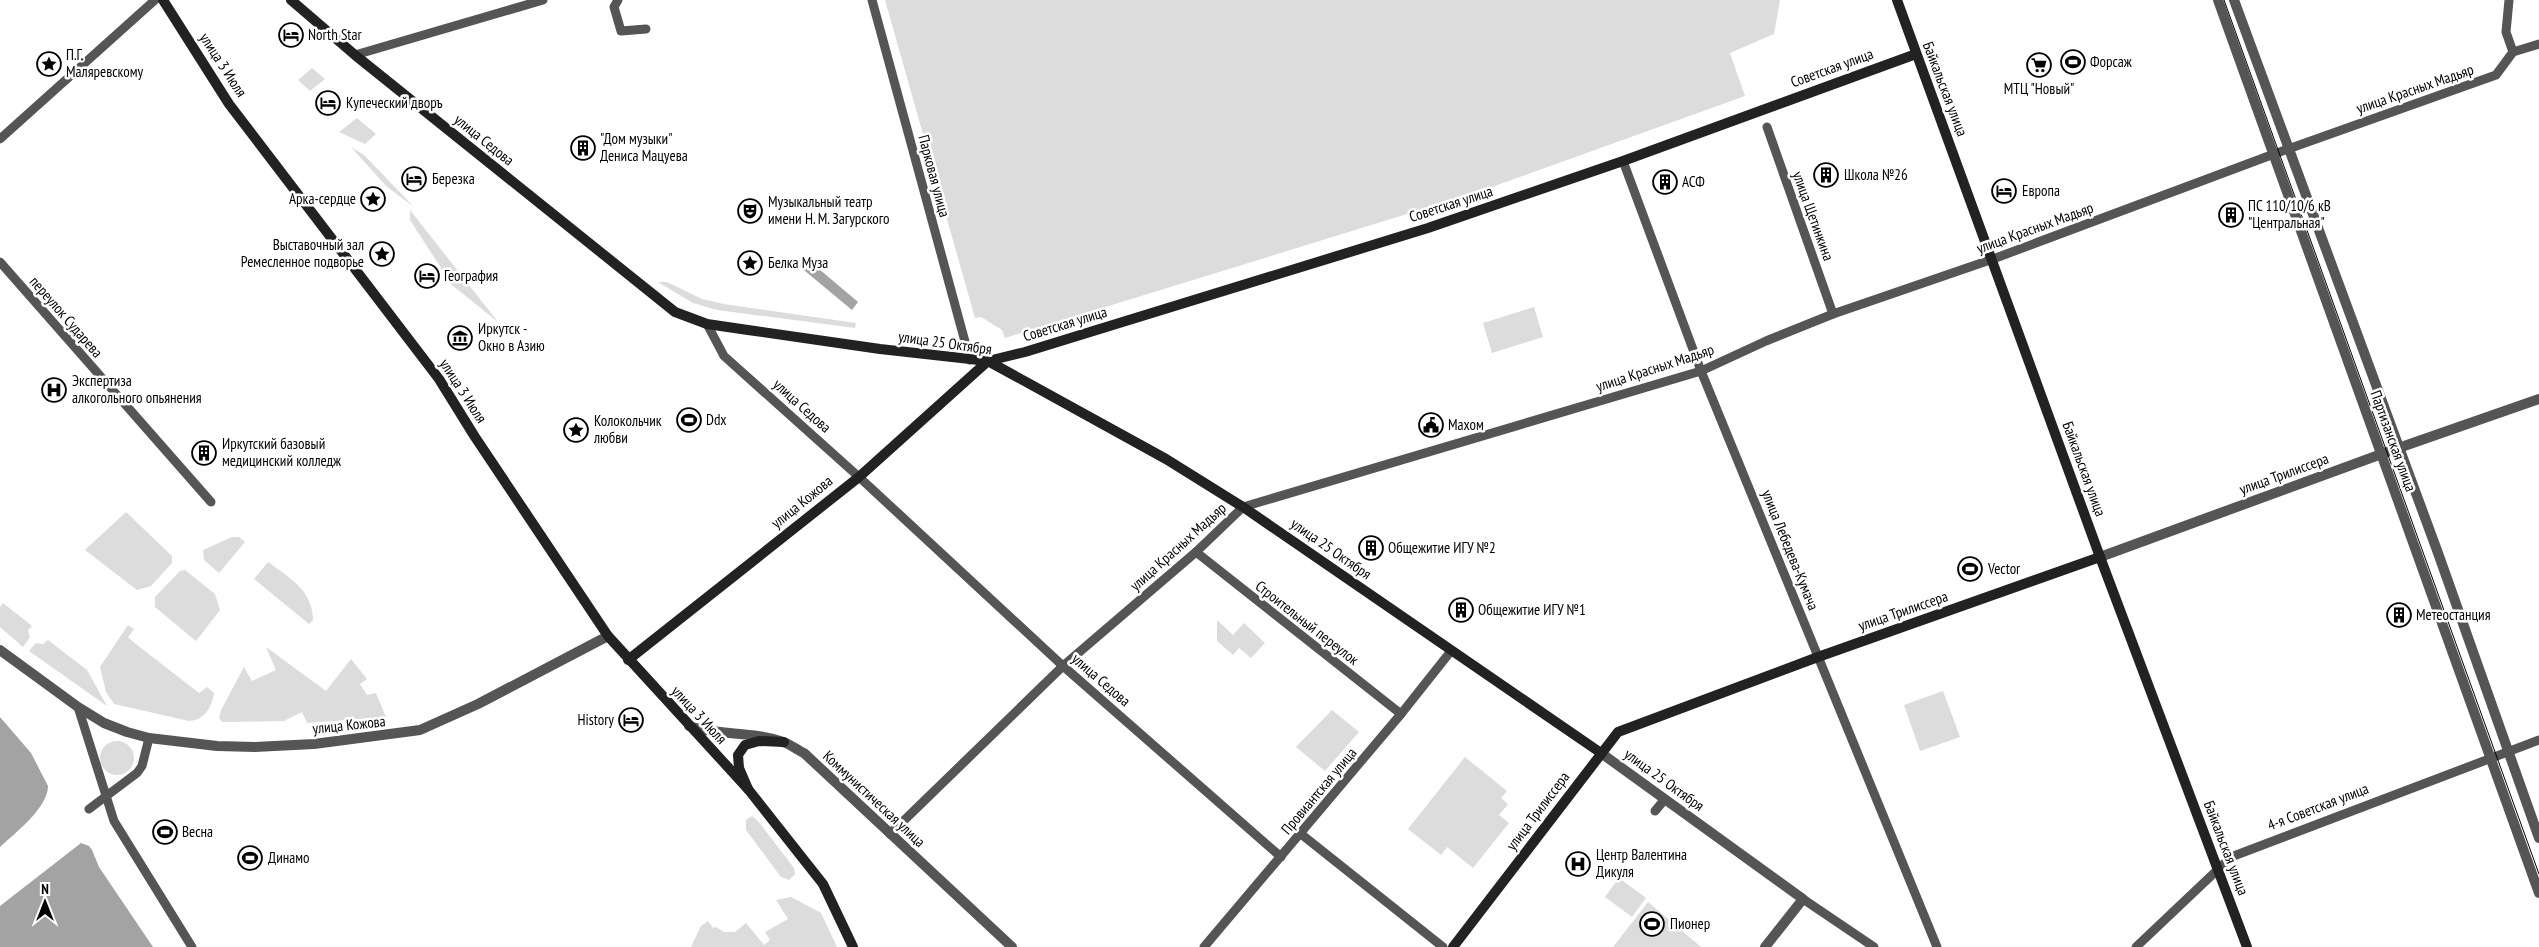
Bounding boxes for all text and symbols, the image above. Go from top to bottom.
hotel icon: North Star [278,22,304,48]
place label: North Star [308,25,362,44]
street label: улица 3 Июля [196,29,251,101]
street label: Байкальская улица [1919,39,1972,139]
street label: Советская улица [1788,44,1876,91]
place label: П.Г. Маляревскому [66,45,144,81]
sports icon: Форсаж [2060,49,2086,75]
place icon: П.Г. Маляревскому [36,51,62,77]
supermarket icon: МТЦ "Новый" [2026,52,2052,78]
place label: Форсаж [2090,52,2133,71]
street label: улица Красных Мадьяр [2354,60,2476,118]
place label: МТЦ "Новый" [2004,79,2074,98]
hotel icon: Купеческий дворъ [315,90,341,116]
place label: Купеческий дворъ [346,93,443,112]
street label: улица Седова [451,110,518,169]
place label: "Дом музыки" Дениса Мацуева [600,129,688,165]
street label: Парковая улица [914,133,955,219]
building icon: "Дом музыки" Дениса Мацуева [570,135,596,161]
building icon: Школа №26 [1813,162,1839,188]
place label: Школа №26 [1844,165,1908,184]
hotel icon: Березка [401,166,427,192]
place label: Березка [432,169,475,188]
building icon: АСФ [1652,169,1678,195]
street label: улица Щетинкина [1789,169,1838,263]
place label: АСФ [1682,172,1705,191]
hotel icon: Европа [1991,178,2017,204]
street label: Советская улица [1407,181,1495,226]
place label: Европа [2022,181,2060,200]
place icon: Арка-сердце [360,186,386,212]
place label: Арка-сердце [289,189,356,208]
place label: Музыкальный театр имени Н. М. Загурского [768,192,890,228]
place label: ПС 110/10/6 кВ "Центральная" [2248,196,2331,232]
theatre icon: Музыкальный театр имени Н. М. Загурского [737,198,763,224]
street label: улица Красных Мадьяр [1974,198,2096,257]
building icon: ПС 110/10/6 кВ "Центральная" [2218,202,2244,228]
place label: Выставочный зал Ремесленное подворье [241,235,364,271]
place icon: Выставочный зал Ремесленное подворье [369,241,395,267]
place icon: Белка Муза [737,250,763,276]
place label: Белка Муза [768,253,828,272]
hotel icon: География [414,263,440,289]
place label: География [444,266,498,285]
street label: переулок Сударева [26,272,107,361]
street label: Советская улица [1021,302,1109,345]
place label: Иркутск - Окно в Азию [478,319,545,355]
museum icon: Иркутск - Окно в Азию [447,325,473,351]
street label: улица 25 Октября [897,327,993,358]
street label: улица Красных Мадьяр [1593,339,1716,396]
street label: улица 3 Июля [436,355,491,427]
place label: Экспертиза алкогольного опьянения [72,371,202,407]
street label: улица Седова [769,375,835,437]
hospital icon: Экспертиза алкогольного опьянения [41,377,67,403]
street label: Партизанская улица [2366,388,2421,494]
sports icon: Ddx [676,407,702,433]
place label: Ddx [706,410,727,429]
place label: Колокольчик любви [593,411,662,447]
public building icon: Махом [1418,412,1444,438]
place label: Махом [1448,415,1484,434]
place icon: Колокольчик любви [563,417,589,443]
street label: Байкальская улица [2059,419,2110,519]
place label: Иркутский базовый медицинский колледж [222,434,342,470]
building icon: Иркутский базовый медицинский колледж [191,440,217,466]
street label: улица Трилиссера [2237,449,2331,498]
street label: улица Кожова [767,471,836,532]
street label: улица Лебедева-Кумача [1758,487,1823,613]
street label: улица Красных Мадьяр [1126,498,1230,595]
street label: улица 25 Октября [1287,514,1375,583]
building icon: Общежитие ИГУ №2 [1358,535,1384,561]
place label: Общежитие ИГУ №2 [1388,538,1496,557]
sports icon: Vector [1957,556,1983,582]
place label: Vector [1987,559,2021,578]
street label: Строительный переулок [1252,576,1363,669]
street label: улица Трилиссера [1855,586,1950,635]
building icon: Общежитие ИГУ №1 [1448,597,1474,623]
place label: Общежитие ИГУ №1 [1478,600,1586,619]
building icon: Метеостанция [2386,602,2412,628]
place label: Метеостанция [2416,605,2491,624]
street label: улица Седова [1068,649,1135,710]
street label: улица 3 Июля [668,682,731,748]
hotel icon: History [618,707,644,733]
place label: History [577,710,614,729]
street label: улица Кожова [311,711,386,738]
street label: Провиантская улица [1277,743,1360,838]
street label: улица 25 Октября [1621,744,1708,815]
street label: Коммунистическая улица [819,746,929,851]
street label: улица Трилиссера [1502,768,1573,854]
street label: 4-я Советская улица [2265,779,2371,835]
street label: Байкальская улица [2200,798,2253,898]
sports icon: Весна [152,819,178,845]
place label: Весна [182,822,213,841]
sports icon: Динамо [237,845,263,871]
place label: Центр Валентина Дикуля [1596,845,1687,881]
place label: Динамо [268,848,310,867]
hospital icon: Центр Валентина Дикуля [1565,851,1591,877]
north arrow [20,877,70,927]
text: N [41,880,49,898]
sports icon: Пионер [1639,911,1665,937]
place label: Пионер [1670,914,1710,933]

